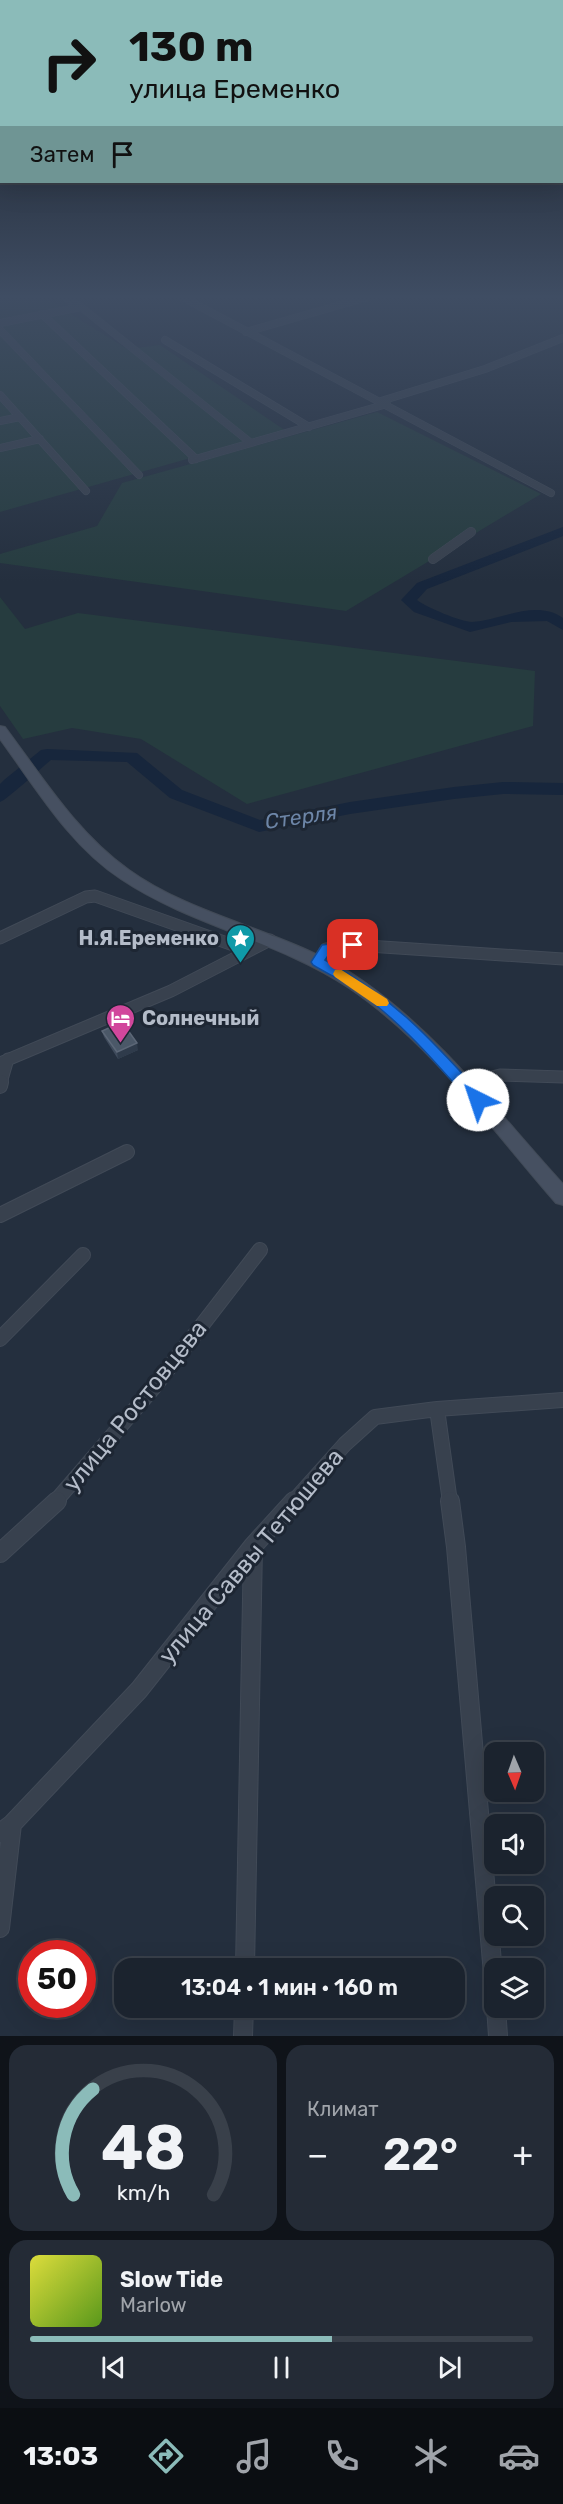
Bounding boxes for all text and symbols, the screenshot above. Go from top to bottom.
text: 130 m [129,22,254,72]
icon: right [30,24,108,102]
text: улица Еременко [129,73,340,105]
icon: arrive [106,138,139,171]
text: Затем [30,141,94,168]
water label: Стерля [263,799,339,834]
pin [327,919,378,970]
place icon: Н.Я.Еременко [224,922,256,964]
place label: Н.Я.Еременко [79,926,219,950]
icon: arrive [336,928,369,961]
hotel icon: Солнечный [105,1002,137,1044]
place label: Солнечный [142,1006,259,1030]
position arrow [446,1068,510,1132]
street label: улица Ростовцева [57,1315,213,1497]
street label: улица Саввы Тетюшева [153,1443,349,1669]
north arrow [484,1742,544,1802]
map controls [484,1742,544,2018]
button: sound [484,1814,544,1874]
button: search [484,1886,544,1946]
speed limit sign: 50 [18,1940,96,2018]
button: layers [484,1958,544,2018]
text: 13:04 · 1 мин · 160 m [181,1974,398,2001]
text: Климат [307,2097,379,2121]
text: 48 [101,2111,185,2185]
text: 22° [383,2128,458,2181]
text: − [307,2135,328,2174]
text: + [512,2135,533,2174]
text: km/h [116,2180,170,2205]
text: Slow Tide [120,2266,223,2293]
text: Marlow [120,2293,187,2317]
icon: previous [97,2351,130,2384]
icon: pause [265,2351,298,2384]
icon: next [433,2351,466,2384]
icon: directions [145,2435,187,2477]
icon: music [233,2435,275,2477]
icon: phone [321,2435,363,2477]
icon: climate [410,2435,452,2477]
icon: car [498,2435,540,2477]
text: 13:03 [23,2440,98,2472]

